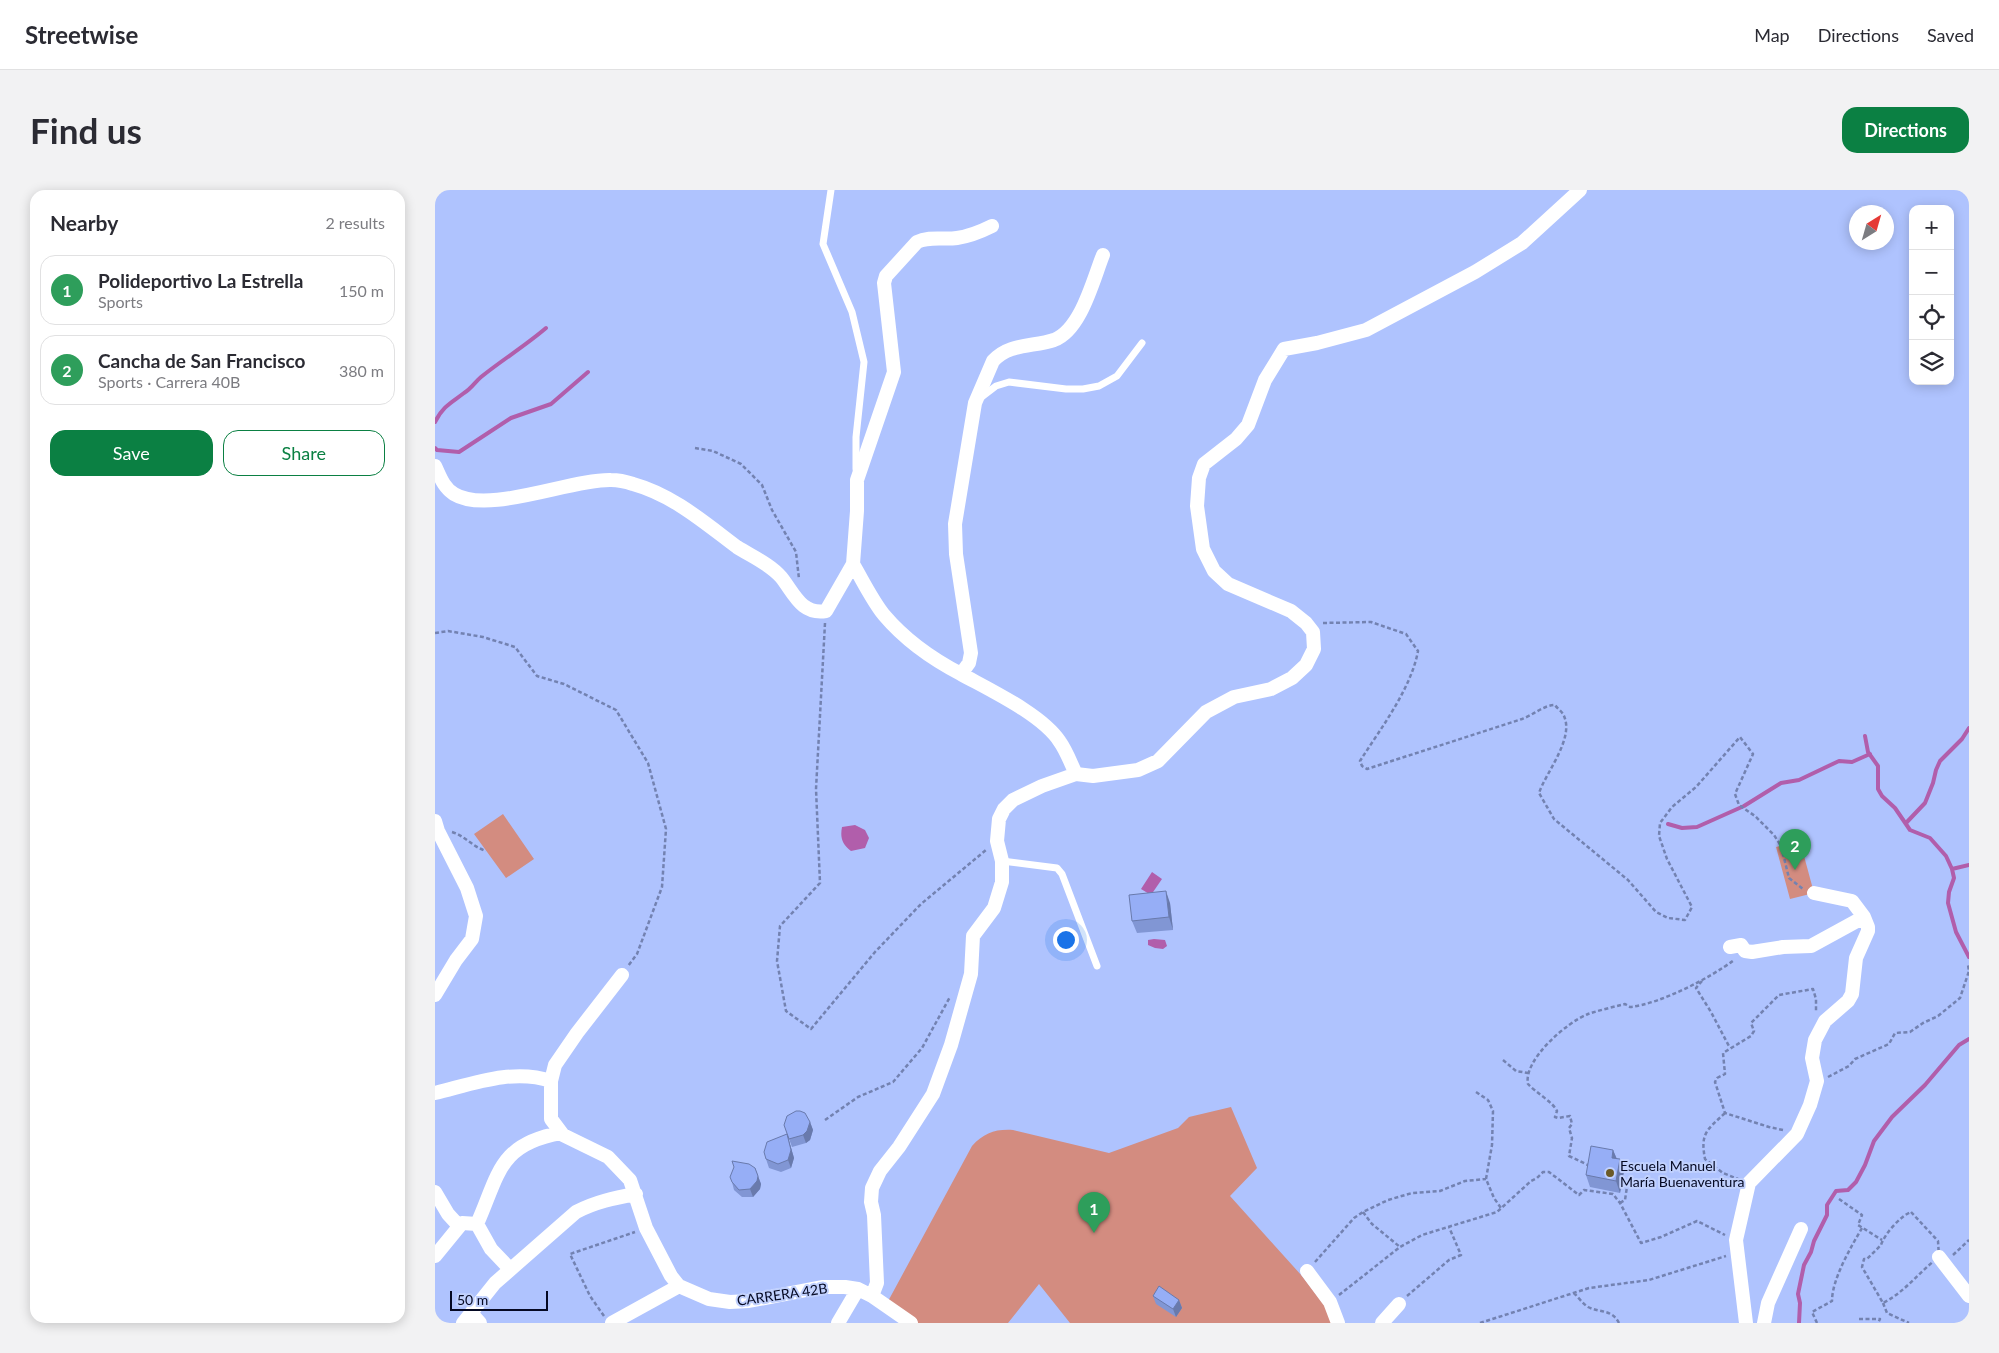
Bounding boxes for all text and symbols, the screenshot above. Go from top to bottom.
text: Streetwise [25,20,138,49]
text: Map [1754,24,1790,46]
text: Directions [1818,24,1899,46]
text: Saved [1927,24,1974,46]
button: Directions [1842,107,1969,153]
text: Find us [30,109,142,151]
north arrow [1849,205,1894,250]
map controls [1909,205,1954,385]
button: + [1909,205,1954,250]
text: Nearby [50,210,118,235]
text: 2 results [325,213,385,232]
button: − [1909,250,1954,295]
text: Polideportivo La Estrella [98,269,303,292]
text: 1 [62,281,72,300]
text: 150 m [339,281,384,300]
text: Sports [98,292,143,311]
button: locate [1909,295,1954,340]
button: layers [1909,340,1954,385]
text: Cancha de San Francisco [98,349,305,372]
text: 2 [62,361,72,380]
text: 380 m [339,361,384,380]
text: Sports · Carrera 40B [98,372,240,391]
button: Save [50,430,213,476]
button: Share [223,430,385,476]
pin: 2 [1779,829,1811,870]
your location [1053,927,1079,953]
place label: Escuela Manuel María Buenaventura [1620,1157,1744,1190]
marker: Escuela Manuel María Buenaventura [1604,1167,1616,1179]
pin: 1 [1078,1192,1110,1233]
street label: CARRERA 42B [736,1279,828,1309]
scale bar [450,1288,547,1311]
text: 50 m [457,1291,488,1308]

